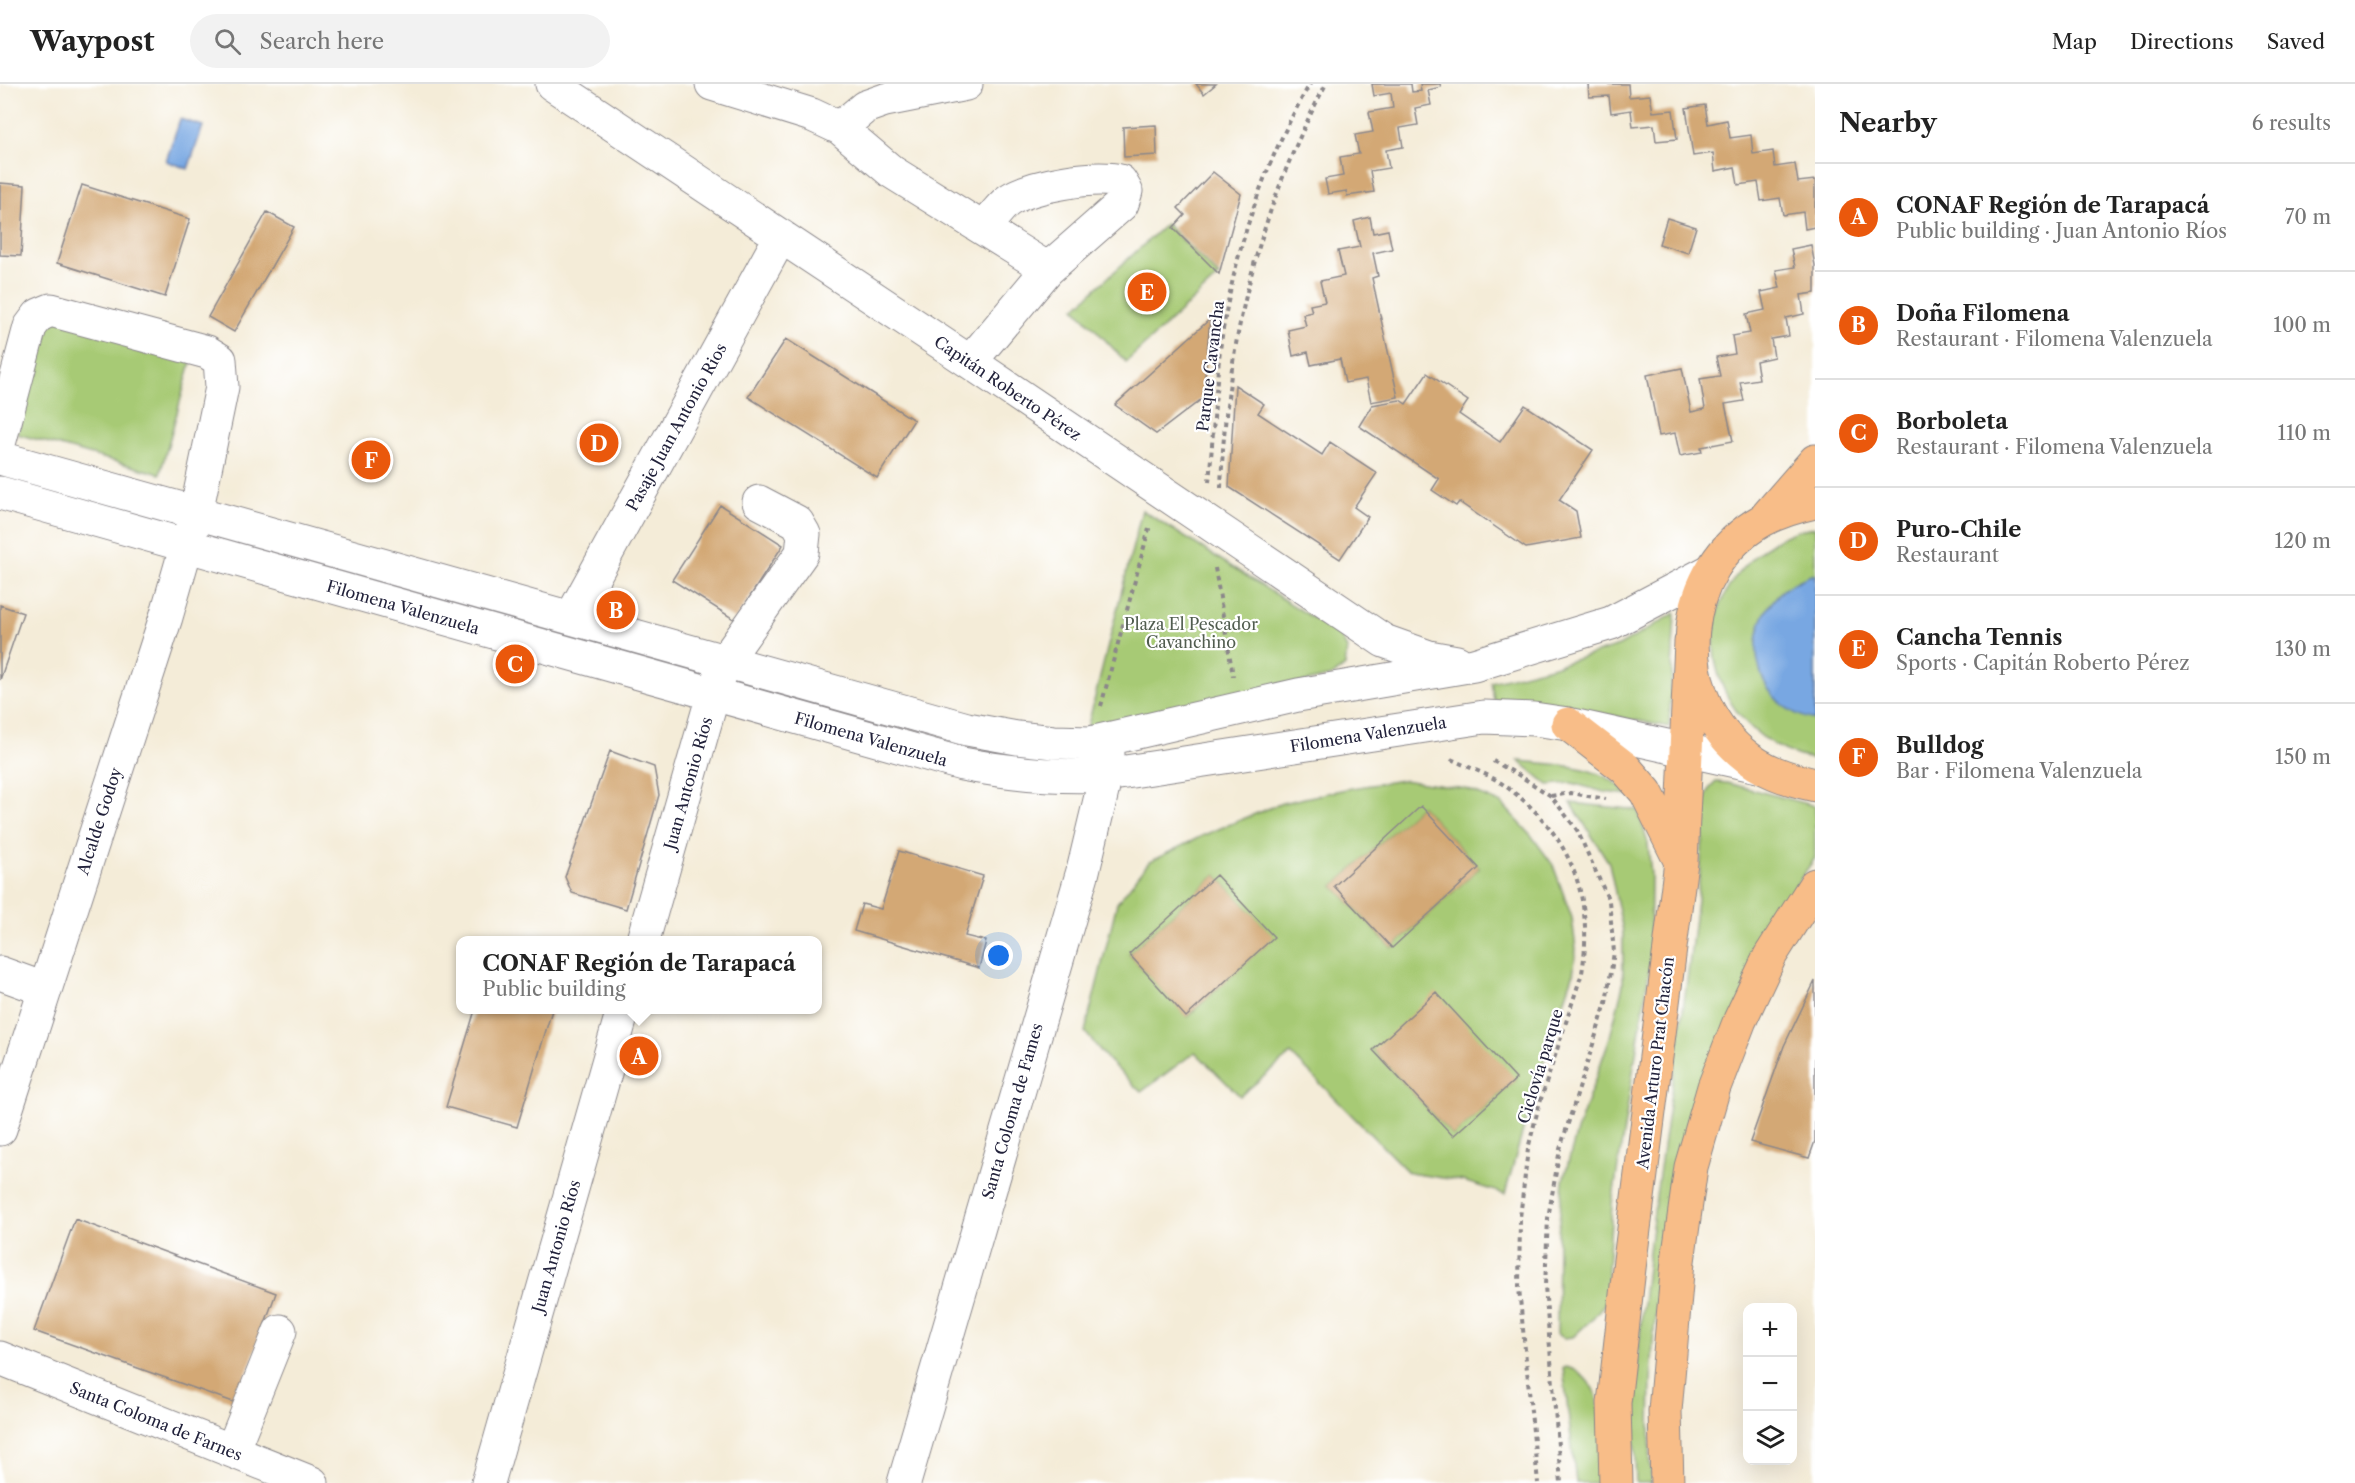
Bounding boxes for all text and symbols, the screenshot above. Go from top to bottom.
search box [190,14,610,68]
text: Waypost [30,24,154,58]
icon: search [211,25,244,58]
text: Search here [259,28,384,55]
text: Map [2052,29,2097,54]
text: Directions [2130,29,2234,54]
text: Saved [2267,29,2325,54]
text: Nearby [1839,107,1937,139]
text: 6 results [2252,111,2331,135]
text: CONAF Región de Tarapacá [1896,192,2209,219]
text: A [1851,205,1866,229]
text: 70 m [2285,205,2331,229]
text: Public building · Juan Antonio Ríos [1896,219,2227,243]
pin: E [1128,270,1166,314]
street label: Parque Cavancha [1192,299,1228,433]
text: Doña Filomena [1896,300,2070,327]
text: B [1851,313,1866,337]
text: 100 m [2273,313,2331,337]
text: Restaurant · Filomena Valenzuela [1896,327,2213,351]
street label: Capitán Roberto Pérez [931,331,1085,445]
street label: Pasaje Juan Antonio Rios [621,339,731,515]
text: Borboleta [1896,408,2008,435]
pin: D [580,420,618,466]
text: C [1850,421,1867,445]
text: 110 m [2278,421,2331,445]
text: Restaurant · Filomena Valenzuela [1896,435,2213,459]
pin: F [352,438,391,482]
text: Puro-Chile [1896,516,2021,543]
text: D [1850,529,1867,553]
text: 120 m [2274,529,2331,553]
text: Restaurant [1896,543,1999,567]
street label: Filomena Valenzuela [324,576,482,639]
pin: B [596,588,636,632]
park label: Plaza El Pescador Cavanchino [1124,614,1258,652]
text: Cancha Tennis [1896,624,2063,651]
text: E [1851,637,1866,661]
text: 130 m [2275,637,2331,661]
pin: C [496,642,534,686]
text: Sports · Capitán Roberto Pérez [1896,651,2189,675]
street label: Filomena Valenzuela [792,708,950,771]
street label: Filomena Valenzuela [1288,712,1448,756]
street label: Juan Antonio Ríos [659,714,717,855]
text: Bulldog [1896,732,1984,759]
text: F [1852,745,1865,769]
text: 150 m [2275,745,2331,769]
text: Bar · Filomena Valenzuela [1896,759,2142,783]
street label: Alcalde Godoy [72,764,126,878]
popup [456,936,822,1014]
your location [984,941,1013,970]
text: CONAF Región de Tarapacá [482,950,796,977]
street label: Avenida Arturo Prat Chacón [1632,956,1678,1171]
text: Public building [482,977,626,1001]
street label: Ciclovía parque [1513,1006,1567,1126]
street label: Santa Coloma de Fames [977,1021,1047,1201]
pin: A [620,1034,658,1078]
street label: Juan Antonio Ríos [527,1177,585,1318]
map controls [1743,1303,1797,1465]
button: + [1743,1303,1797,1357]
button: − [1743,1357,1797,1411]
street label: Santa Coloma de Farnes [67,1377,245,1465]
button: layers [1743,1411,1797,1465]

